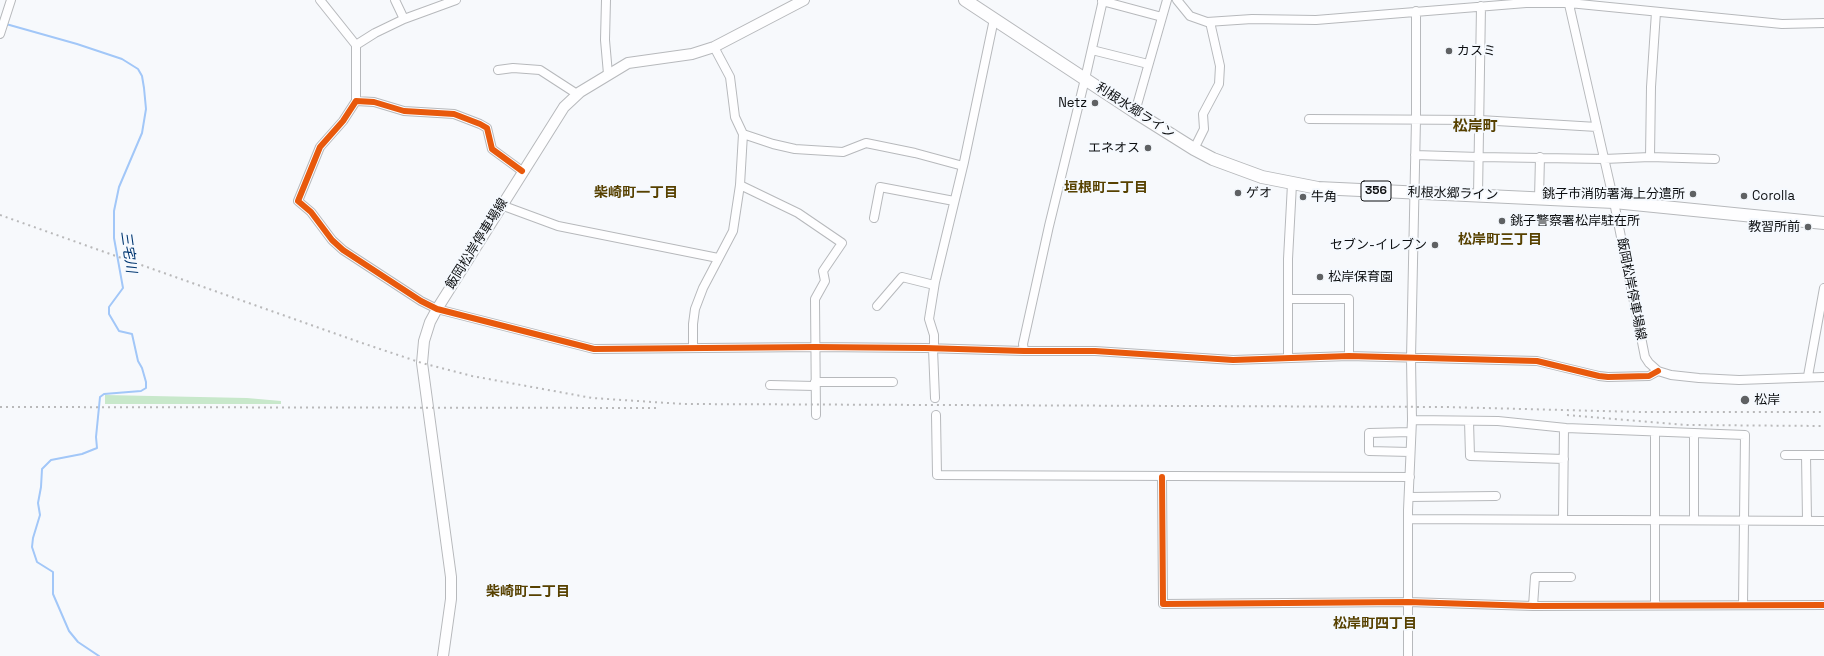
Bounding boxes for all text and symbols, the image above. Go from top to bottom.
place label: カスミ [1457,43,1496,59]
marker: カスミ [1444,46,1454,56]
street label: 利根水郷ライン [1093,80,1177,142]
place label: Netz [1058,95,1087,111]
marker: Netz [1090,98,1100,108]
district label: 松岸町 [1453,118,1497,136]
place label: エネオス [1088,140,1140,156]
marker: エネオス [1143,143,1153,153]
district label: 垣根町二丁目 [1064,180,1148,196]
road number: 356 [1361,181,1391,201]
district label: 柴崎町一丁目 [594,185,678,201]
place label: ゲオ [1246,185,1272,201]
street label: 利根水郷ライン [1407,185,1499,203]
place label: 銚子市消防署海上分遣所 [1542,186,1685,202]
marker: ゲオ [1233,188,1243,198]
place label: Corolla [1752,188,1795,204]
place label: 牛角 [1311,189,1337,205]
marker: 銚子市消防署海上分遣所 [1688,189,1698,199]
marker: Corolla [1739,191,1749,201]
marker: 牛角 [1298,192,1308,202]
street label: 飯岡松岸停車場線 [443,196,511,292]
place label: 銚子警察署松岸駐在所 [1510,213,1640,229]
marker: 銚子警察署松岸駐在所 [1497,216,1507,226]
place label: 教習所前 [1748,219,1800,235]
marker: 教習所前 [1803,222,1813,232]
water label: 三宅川 [117,230,139,274]
district label: 松岸町三丁目 [1458,232,1542,248]
street label: 飯岡松岸停車場線 [1613,236,1649,342]
place label: セブン-イレブン [1330,237,1427,253]
marker: セブン-イレブン [1430,240,1440,250]
place label: 松岸保育園 [1328,269,1393,285]
marker: 松岸保育園 [1315,272,1325,282]
place label: 松岸 [1754,392,1780,408]
marker: 松岸 [1739,394,1751,406]
district label: 柴崎町二丁目 [486,584,570,600]
district label: 松岸町四丁目 [1333,616,1417,632]

